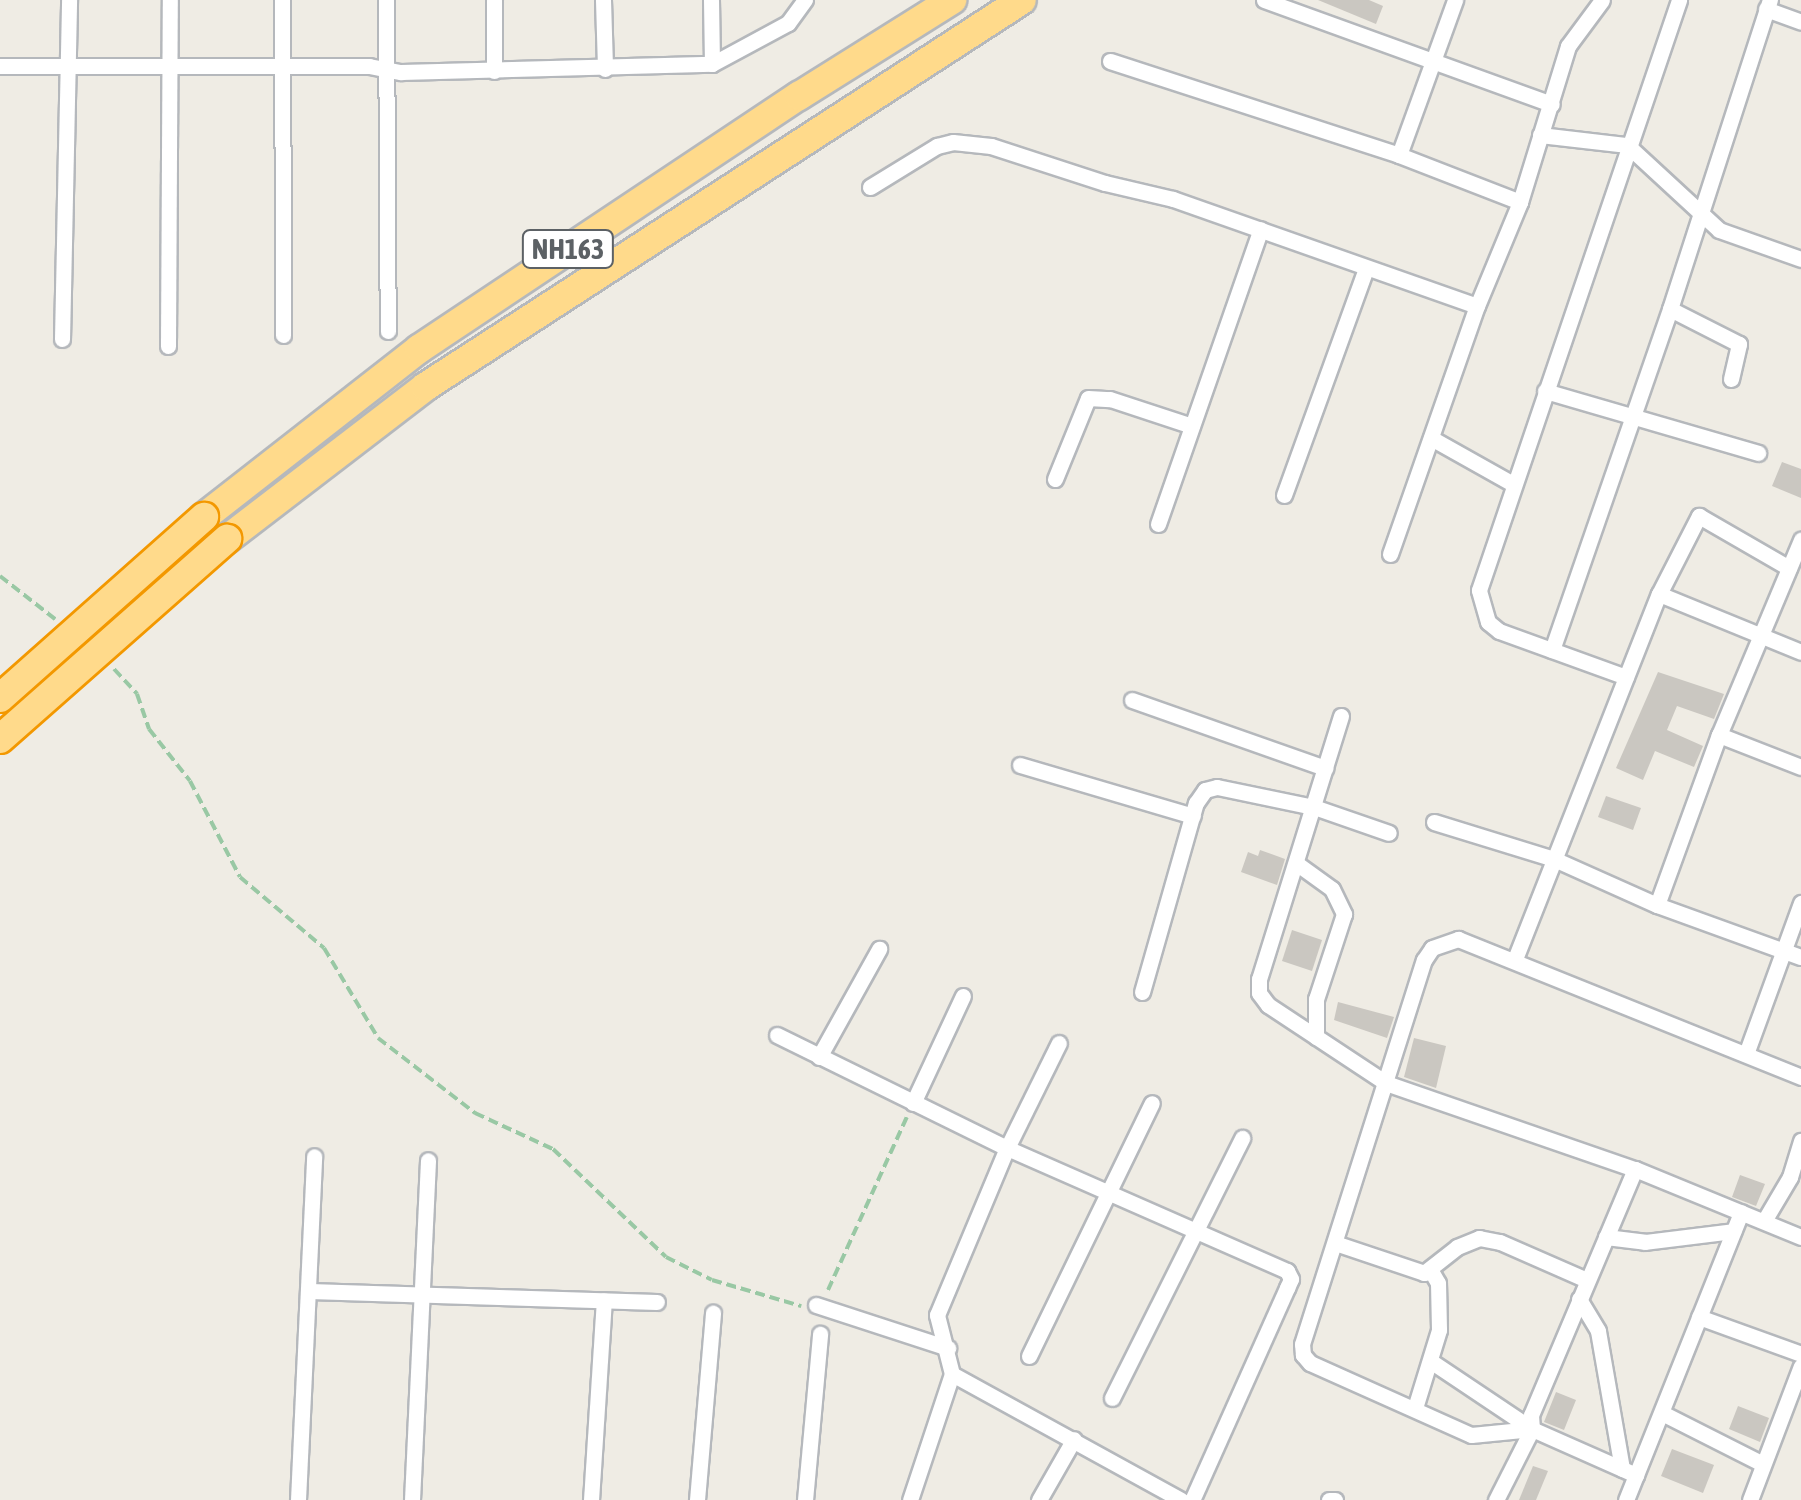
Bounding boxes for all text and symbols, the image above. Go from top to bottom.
road number: NH163 [520,226,616,272]

